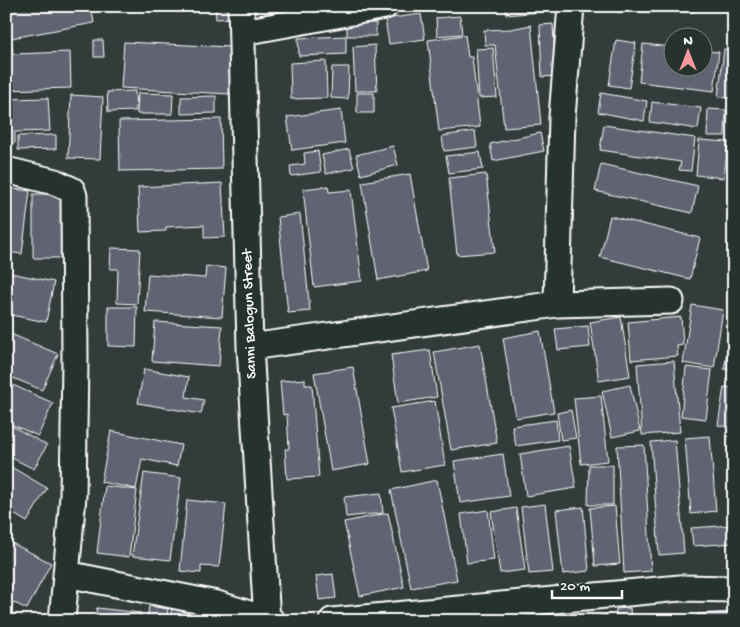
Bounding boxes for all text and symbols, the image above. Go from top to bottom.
north arrow [662,28,712,78]
text: N [683,33,693,50]
street label: Sanni Balogun Street [239,247,261,379]
scale bar [552,567,622,599]
text: 20 m [560,578,590,596]

